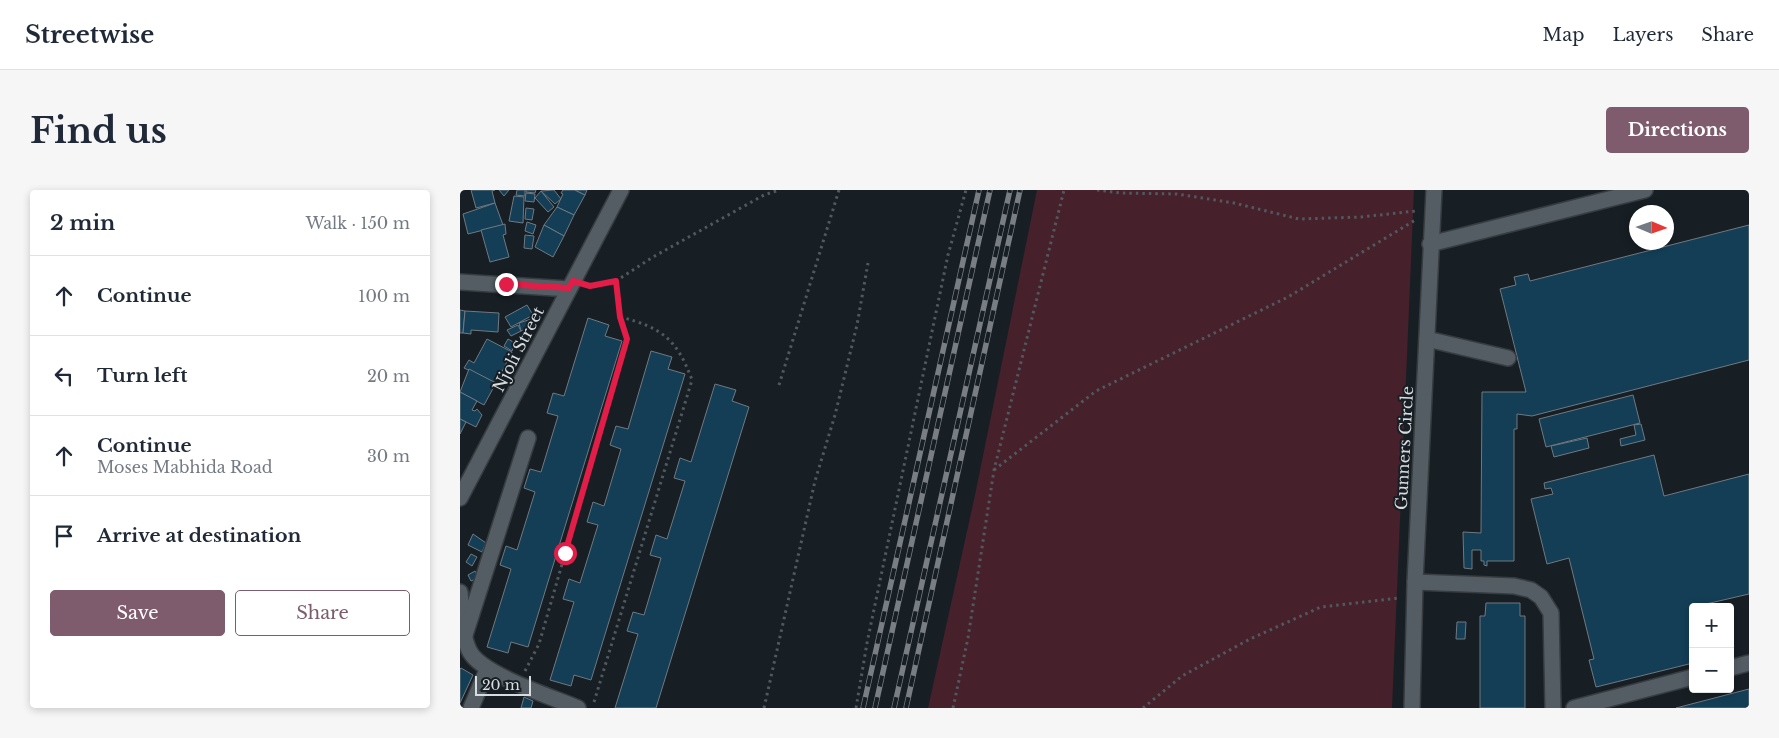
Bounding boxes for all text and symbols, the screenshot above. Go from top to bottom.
text: Streetwise [25,20,154,49]
text: Map [1543,24,1584,46]
text: Layers [1612,24,1673,46]
text: Share [1701,24,1754,46]
button: Directions [1606,107,1749,153]
text: Find us [30,109,167,152]
north arrow [1629,205,1674,250]
text: 2 min [50,210,115,236]
text: Walk · 150 m [306,213,410,233]
route end [495,273,518,296]
icon: ahead [50,282,78,310]
text: Continue [97,284,192,307]
text: 100 m [358,286,410,306]
street label: Njoli Street [488,303,548,395]
icon: left [50,362,78,390]
text: Turn left [97,364,188,387]
text: 20 m [367,366,410,386]
street label: Gunners Circle [1391,386,1417,510]
text: Continue [97,434,192,457]
icon: ahead [50,442,78,470]
text: 30 m [367,446,410,466]
text: Moses Mabhida Road [97,457,273,477]
icon: arrive [50,522,78,550]
text: Arrive at destination [97,524,301,547]
route start [554,542,577,565]
button: Save [50,590,225,636]
button: Share [235,590,410,636]
map controls [1689,603,1734,693]
button: + [1689,603,1734,648]
button: − [1689,648,1734,693]
scale bar [475,673,531,696]
text: 20 m [482,676,520,694]

